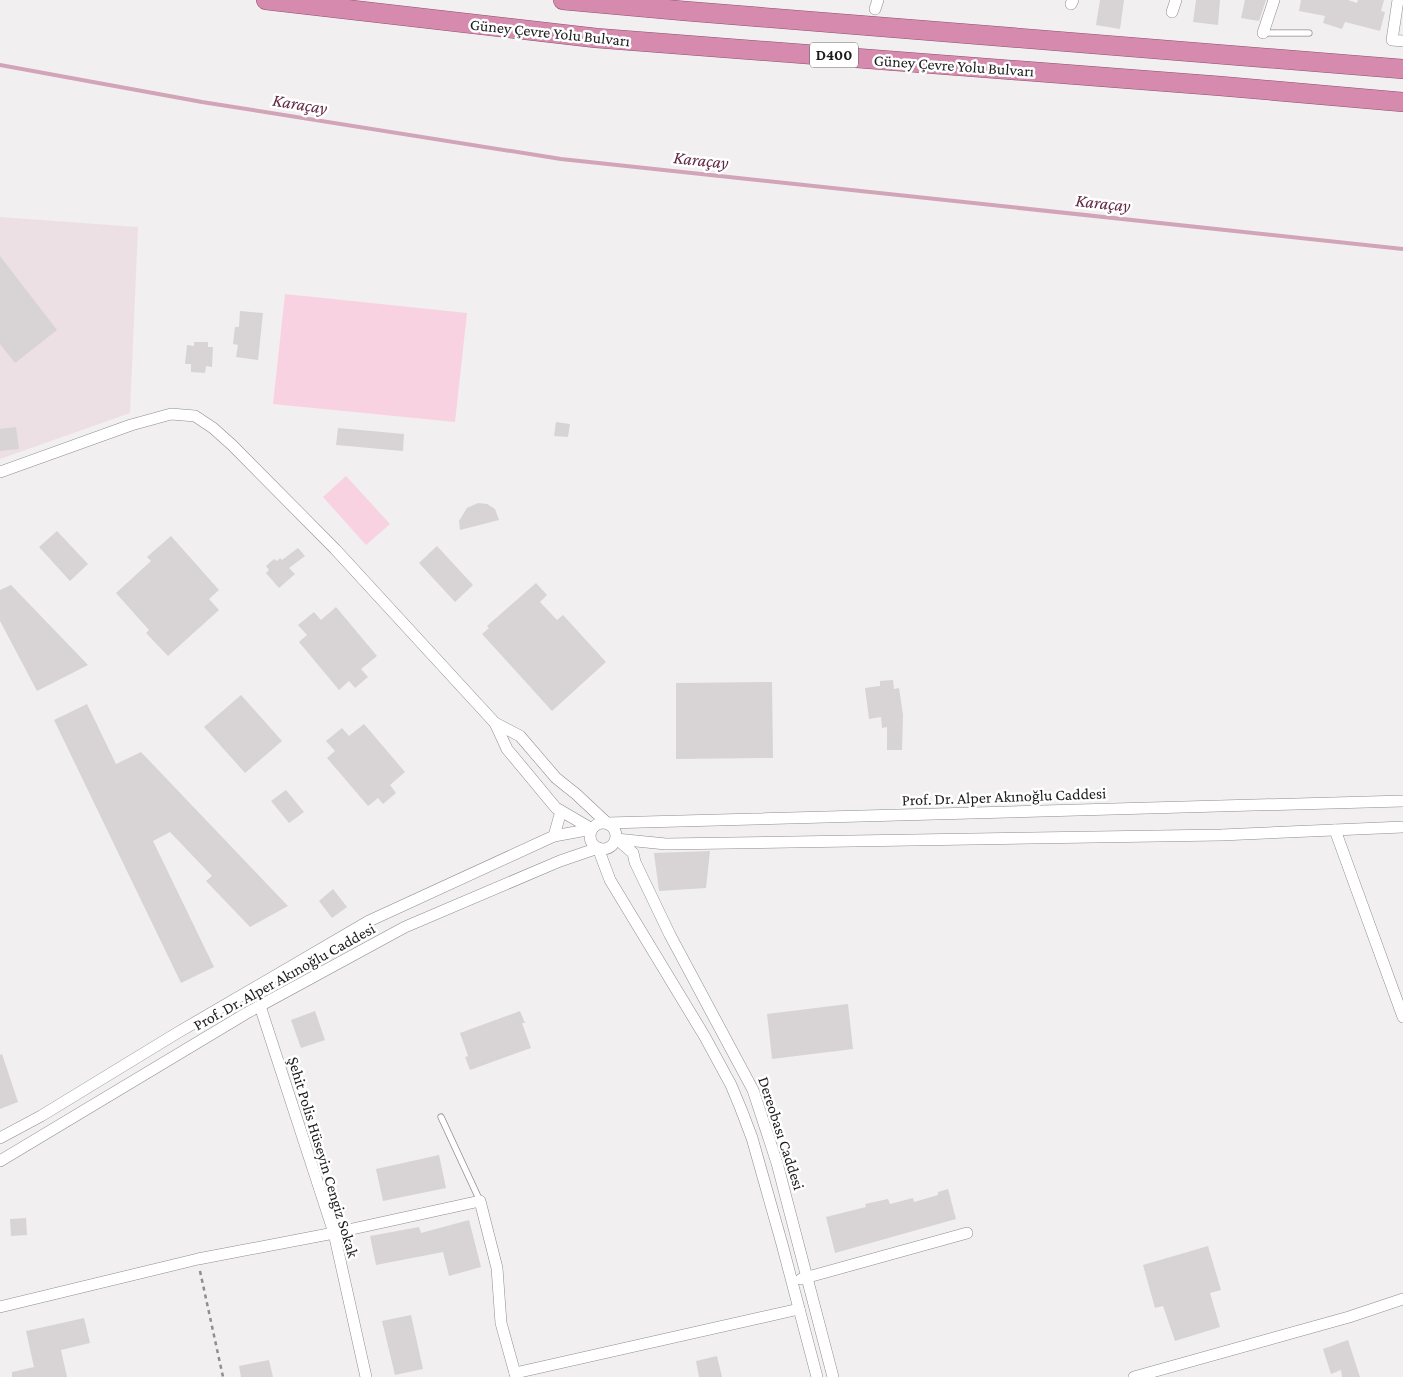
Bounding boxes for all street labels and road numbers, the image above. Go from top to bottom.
street label: Güney Çevre Yolu Bulvarı [469,16,631,50]
road number: D400 [810,42,858,68]
street label: Güney Çevre Yolu Bulvarı [873,51,1035,81]
street label: Prof. Dr. Alper Akınoğlu Caddesi [901,784,1107,810]
street label: Prof. Dr. Alper Akınoğlu Caddesi [191,919,378,1034]
street label: Şehit Polis Hüseyin Cengiz Sokak [284,1055,362,1260]
street label: Dereobası Caddesi [755,1074,808,1192]

